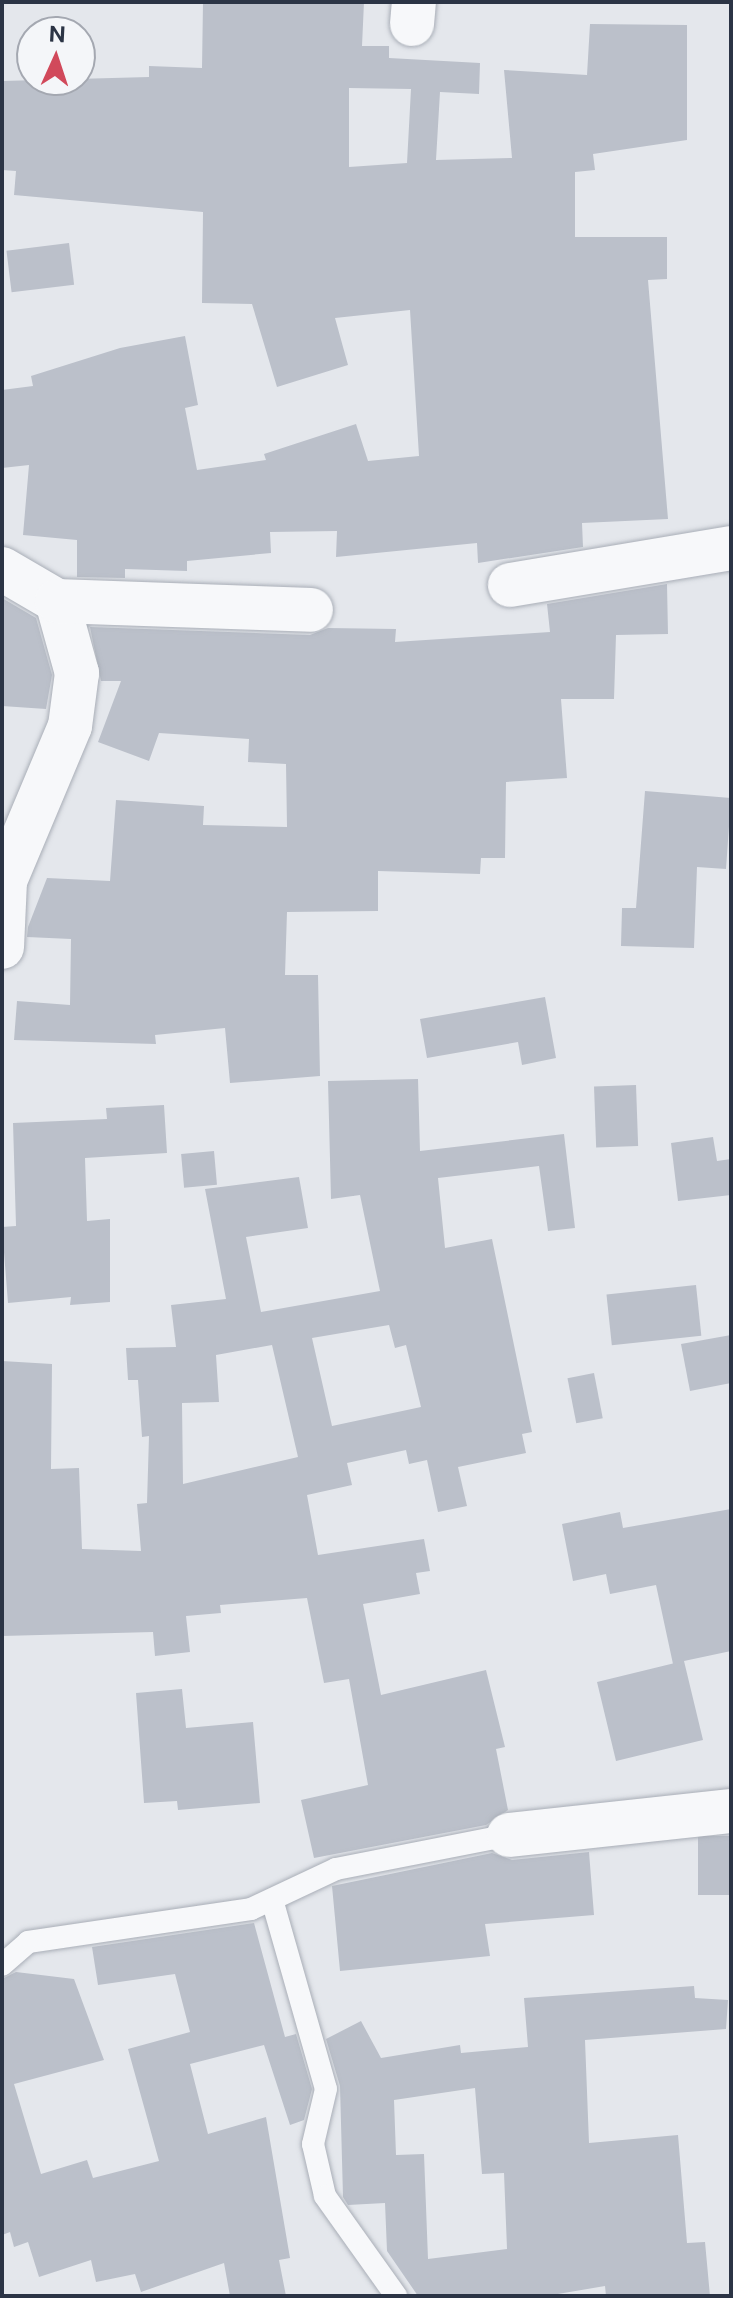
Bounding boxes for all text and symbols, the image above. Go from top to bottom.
north arrow [16,16,96,96]
text: N [48,21,66,47]

